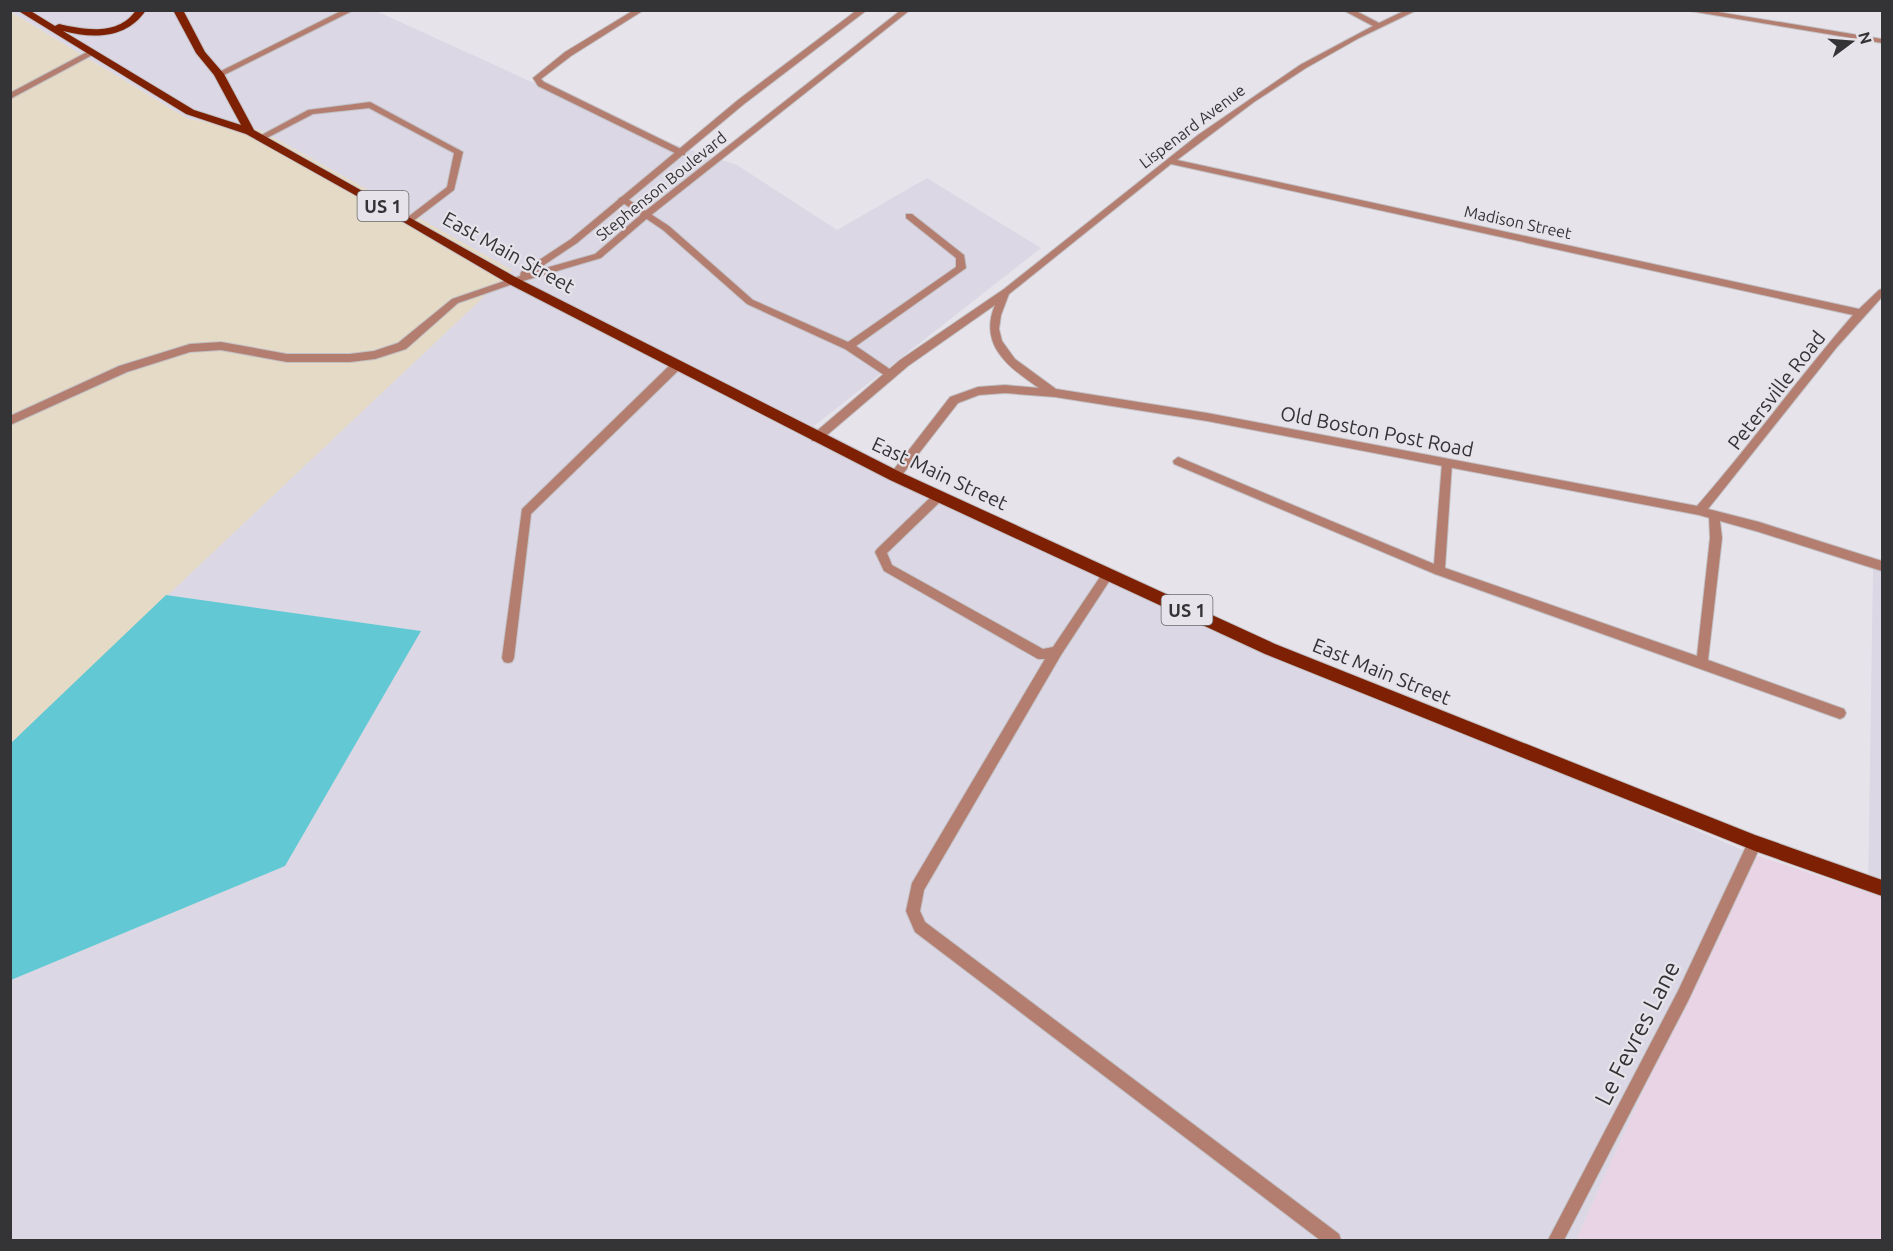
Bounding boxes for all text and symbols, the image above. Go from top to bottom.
north arrow [1821,12,1881,72]
text: N [1855,30,1876,46]
street label: Lispenard Avenue [1136,80,1248,172]
street label: Stephenson Boulevard [592,128,730,244]
road number: US 1 [358,191,409,221]
street label: Madison Street [1463,202,1574,242]
street label: East Main Street [439,206,579,298]
street label: Petersville Road [1722,326,1830,454]
street label: Old Boston Post Road [1278,401,1476,461]
street label: East Main Street [869,432,1012,515]
road number: US 1 [1162,595,1212,625]
street label: East Main Street [1310,633,1455,709]
street label: Le Fevres Lane [1589,956,1685,1110]

